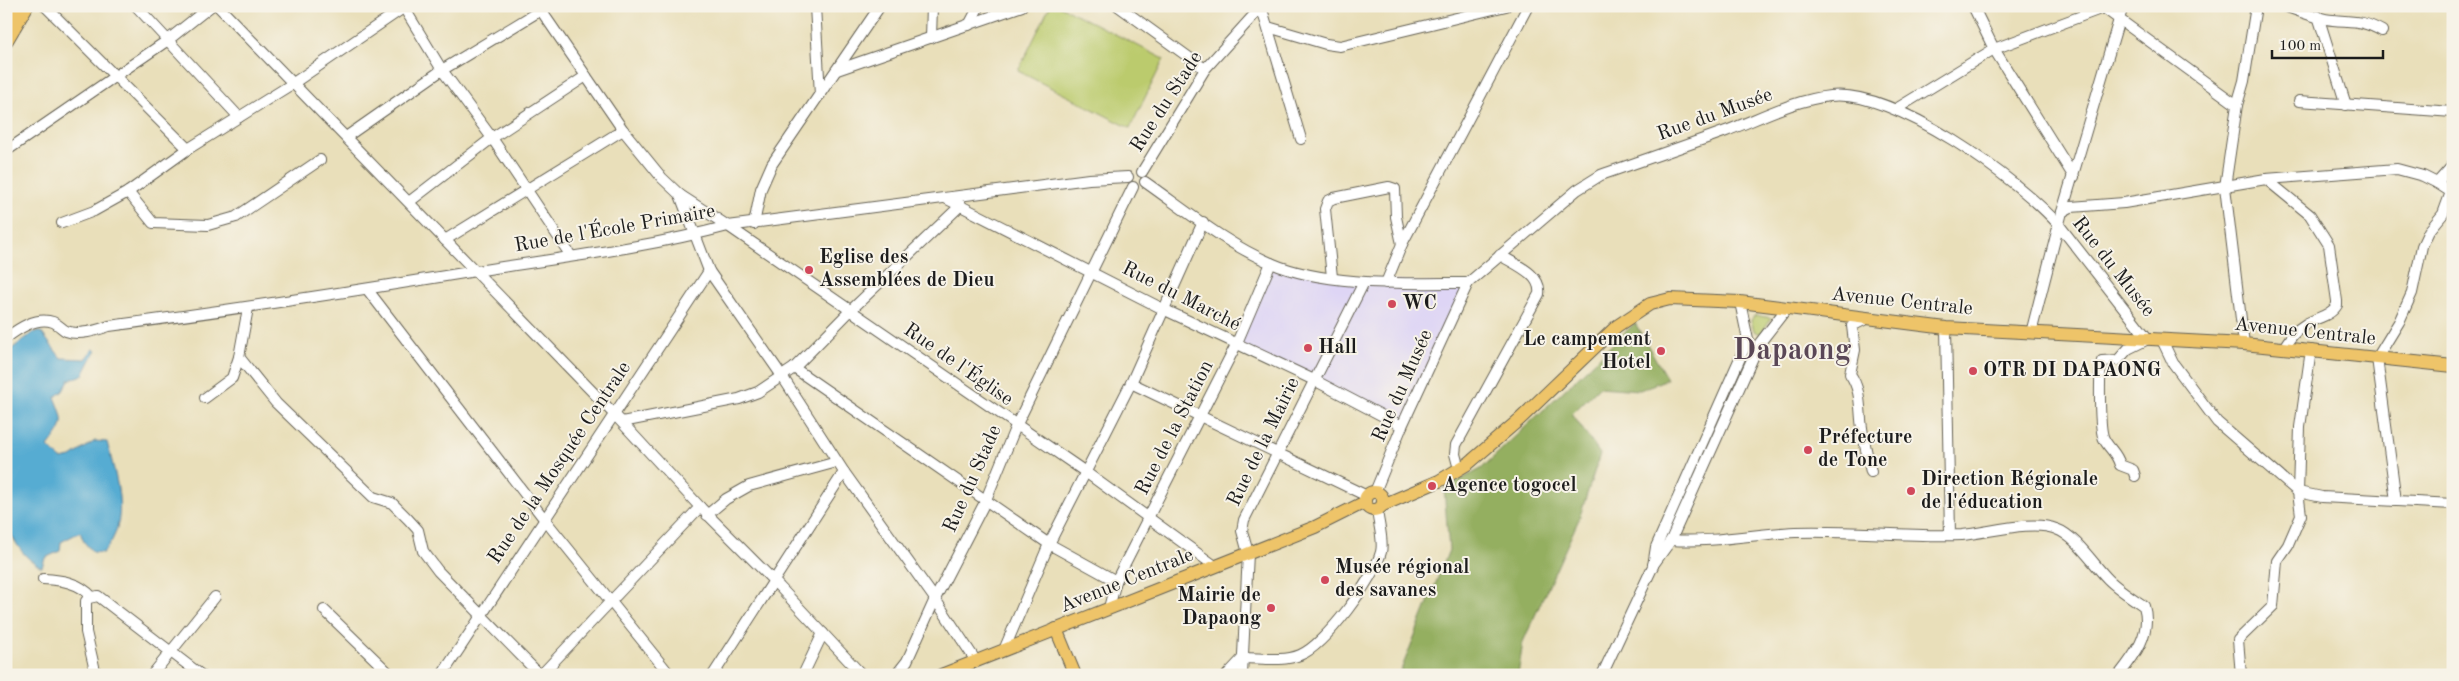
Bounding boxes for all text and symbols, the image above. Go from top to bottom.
scale bar [2272,28,2383,60]
text: 100 m [2279,39,2321,54]
street label: Rue du Stade [1127,48,1207,156]
street label: Rue du Musée [1655,85,1775,145]
street label: Rue de l'École Primaire [512,199,717,257]
street label: Rue du Musée [2068,213,2158,321]
place label: Eglise des Assemblées de Dieu [819,248,994,291]
street label: Rue du Marché [1118,259,1244,335]
marker: Eglise des Assemblées de Dieu [803,264,815,276]
street label: Avenue Centrale [1830,285,1974,319]
place label: WC [1402,294,1437,314]
marker: WC [1386,298,1398,310]
street label: Avenue Centrale [2233,315,2377,349]
street label: Rue de l'Église [900,317,1018,410]
street label: Rue du Musée [1369,327,1437,445]
place label: Le campement Hotel [1523,330,1651,373]
district label: Dapaong [1733,336,1852,366]
place label: Hall [1318,338,1357,358]
marker: Hall [1302,342,1314,354]
marker: Le campement Hotel [1655,345,1667,357]
street label: Rue de la Station [1132,357,1218,499]
street label: Rue de la Mosquée Centrale [485,358,635,568]
place label: OTR DI DAPAONG [1983,361,2161,381]
marker: OTR DI DAPAONG [1967,365,1979,377]
street label: Rue de la Mairie [1224,374,1304,510]
street label: Rue du Stade [940,422,1006,536]
place label: Préfecture de Tone [1818,428,1912,471]
marker: Préfecture de Tone [1802,444,1814,456]
place label: Direction Régionale de l'éducation [1921,470,2098,513]
place label: Agence togocel [1442,476,1577,496]
marker: Agence togocel [1426,480,1438,492]
marker: Direction Régionale de l'éducation [1905,485,1917,497]
street label: Avenue Centrale [1057,545,1197,617]
place label: Musée régional des savanes [1335,558,1470,601]
marker: Musée régional des savanes [1319,574,1331,586]
place label: Mairie de Dapaong [1177,586,1261,629]
marker: Mairie de Dapaong [1265,602,1277,614]

